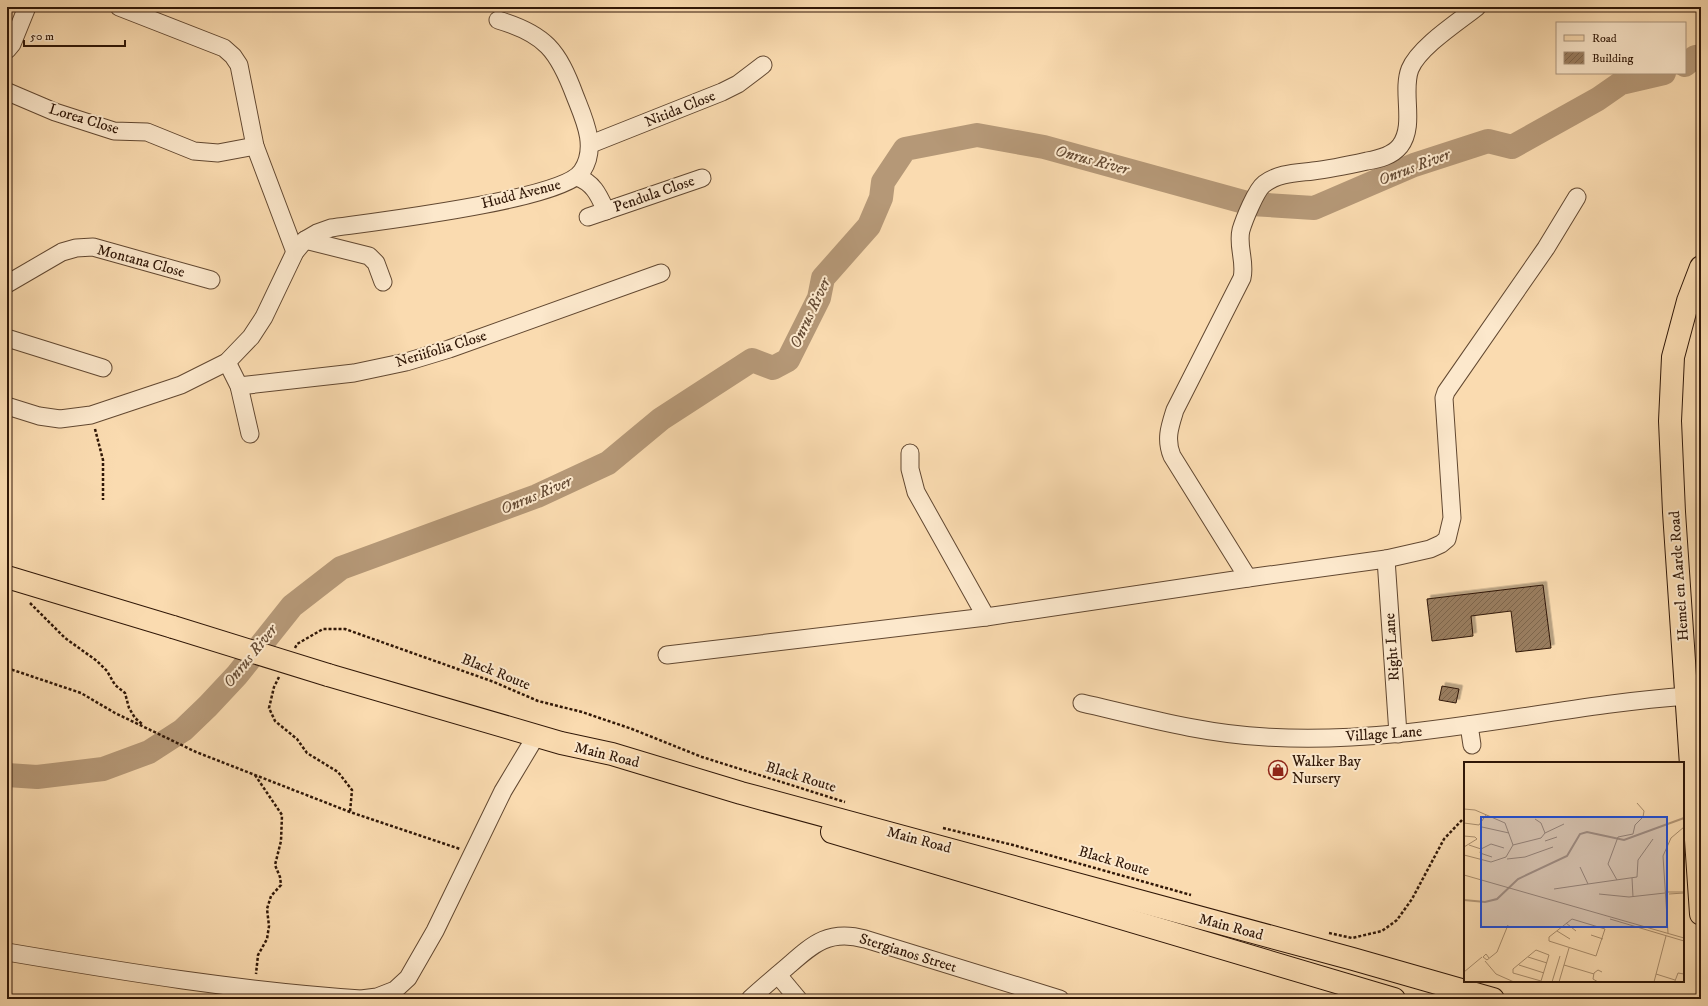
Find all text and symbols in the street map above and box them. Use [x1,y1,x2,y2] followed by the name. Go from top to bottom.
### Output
[24,22,125,48] scale bar
[1556,22,1686,74] legend
[30,29,54,44] text: 50 m
[1592,31,1617,46] text: Road
[1592,51,1633,66] text: Building
[642,86,718,132] street label: Nitida Close
[47,99,121,139] street label: Lorea Close
[1053,141,1132,180] water label: Onrus River
[1375,144,1454,190] water label: Onrus River
[611,171,697,217] street label: Pendula Close
[479,175,563,213] street label: Hudd Avenue
[95,240,187,282] street label: Montana Close
[785,273,836,351] water label: Onrus River
[393,326,489,372] street label: Neriifolia Close
[497,471,576,519] water label: Onrus River
[1665,510,1693,642] street label: Hemel en Aarde Road
[1380,612,1404,682] street label: Right Lane
[219,619,282,692] water label: Onrus River
[459,650,533,694] street label: Black Route
[1344,722,1423,746] street label: Village Lane
[573,738,642,772] street label: Main Road
[1291,752,1362,788] place label: Walker Bay Nursery
[763,757,839,797] street label: Black Route
[1267,759,1289,781] shop icon: Walker Bay Nursery
[1464,762,1684,982] inset map
[885,822,954,858] street label: Main Road
[1076,842,1152,880] street label: Black Route
[1197,909,1266,945] street label: Main Road
[857,929,959,977] street label: Stergianos Street

